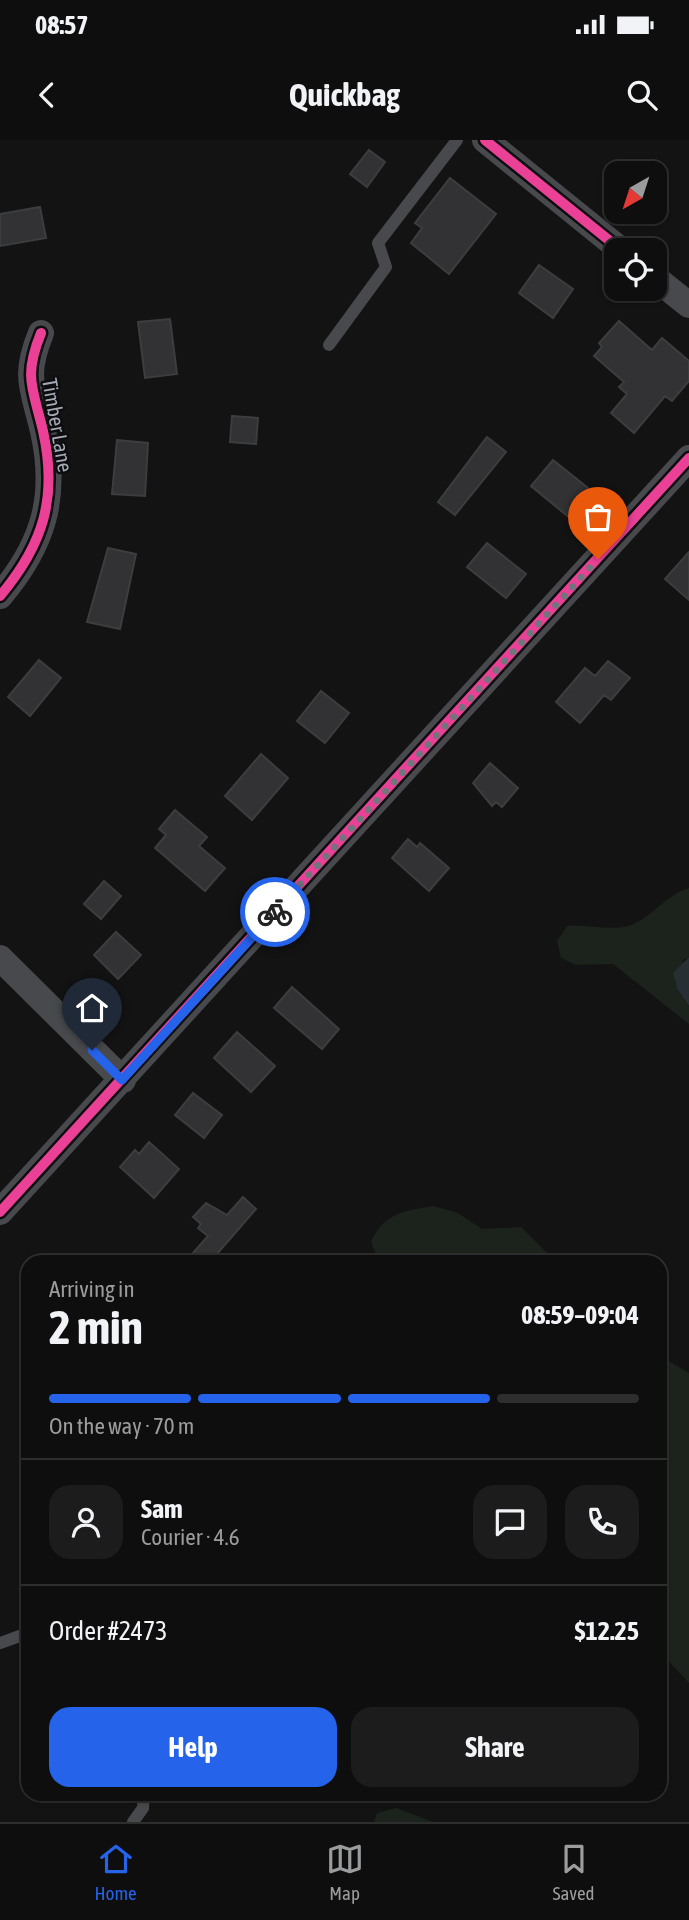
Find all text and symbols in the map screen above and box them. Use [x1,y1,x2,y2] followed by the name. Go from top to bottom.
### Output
[35,10,89,40] text: 08:57
[28,76,66,114] icon: back
[289,76,400,113] text: Quickbag
[623,76,661,114] icon: search
[604,161,667,224] north arrow
[604,161,667,301] map controls
[604,238,667,301] button: locate
[38,376,78,474] street label: Timber Lane
[568,487,628,559] pin
[579,498,617,536] icon: bag
[240,877,310,947] courier
[256,893,294,931] icon: bike
[62,978,122,1050] pin
[73,989,111,1027] icon: home
[49,1276,135,1302] text: Arriving in
[521,1300,639,1330] text: 08:59–09:04
[49,1301,143,1354] text: 2 min
[49,1413,194,1439] text: On the way · 70 m
[49,1485,123,1559] button: person
[473,1485,547,1559] button: chat
[565,1485,639,1559] button: phone
[141,1494,183,1524] text: Sam
[141,1524,240,1550] text: Courier · 4.6
[49,1616,168,1646] text: Order #2473
[575,1616,639,1646] text: $12.25
[49,1707,337,1787] button: Help
[351,1707,639,1787] button: Share
[94,1840,137,1904] tab: Home
[326,1840,364,1904] tab: Map
[553,1840,595,1904] tab: Saved

